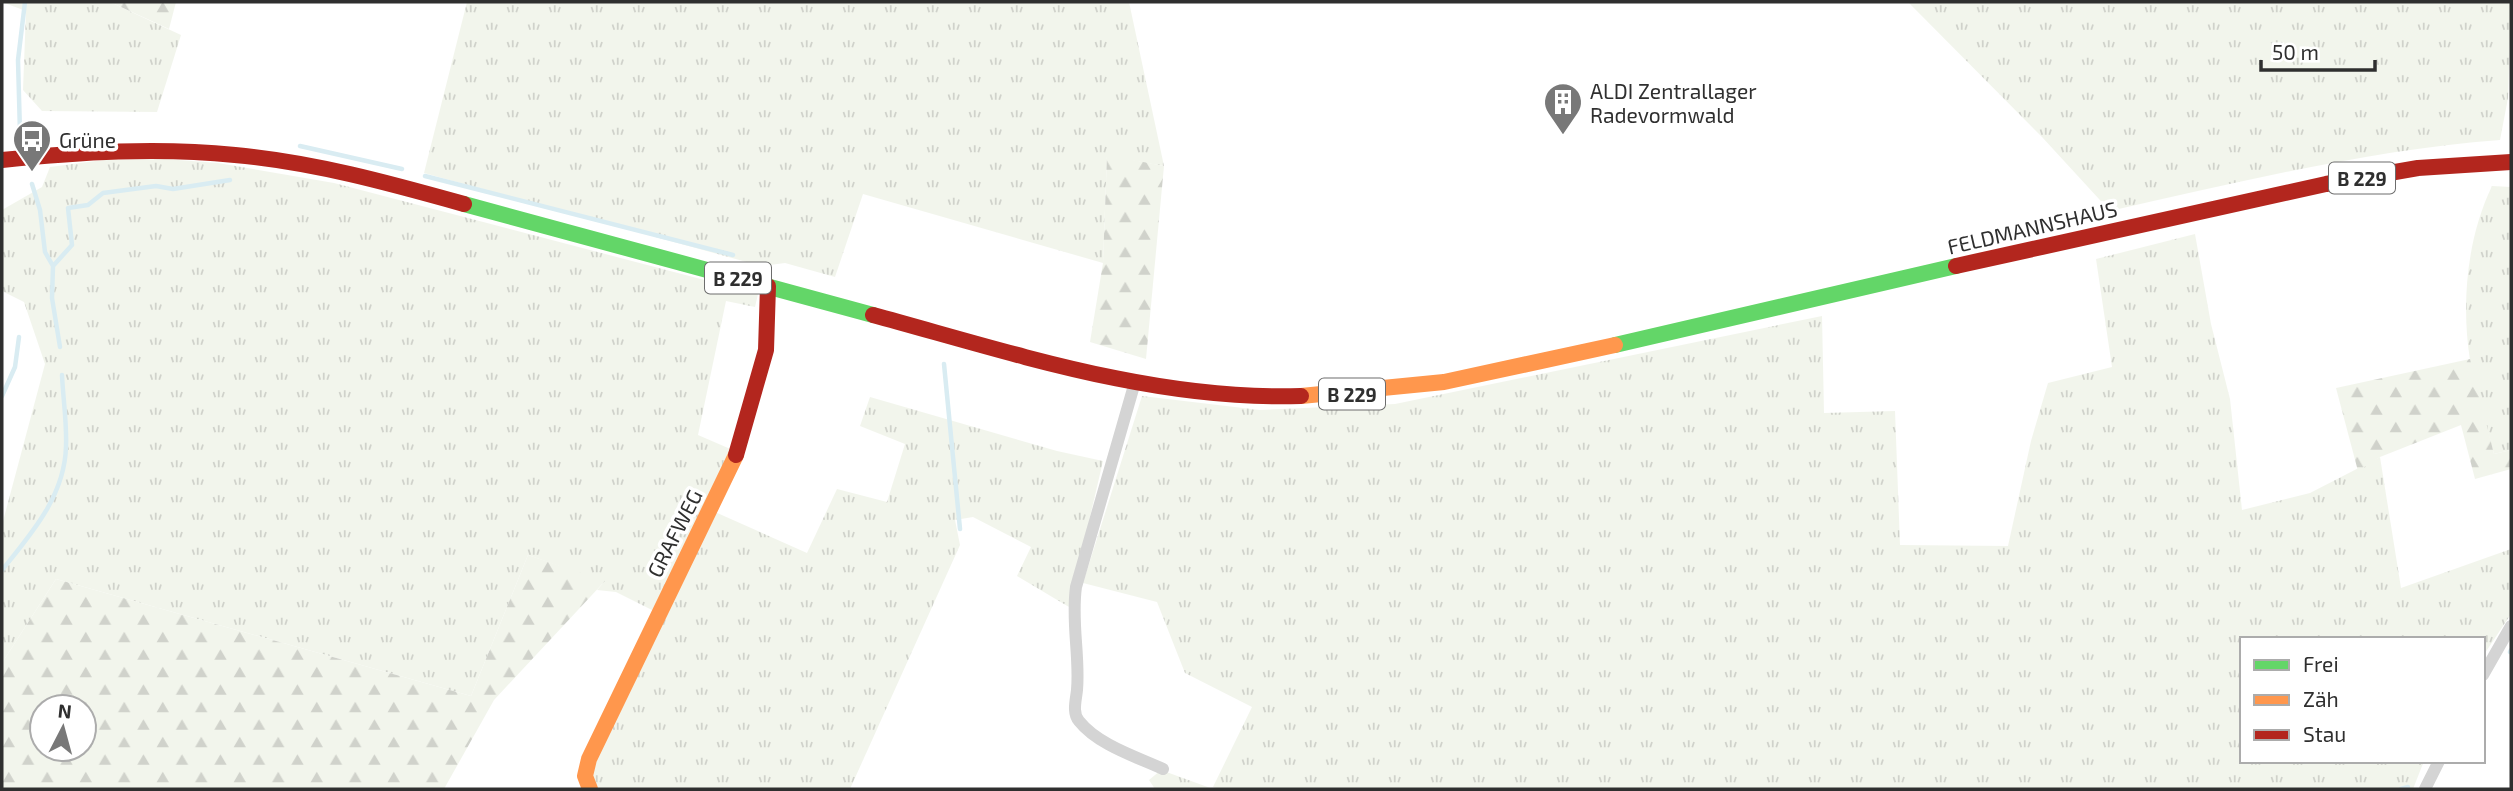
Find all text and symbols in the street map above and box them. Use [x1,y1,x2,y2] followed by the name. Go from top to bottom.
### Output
[2261,28,2375,72] scale bar
[2272,39,2319,64] text: 50 m
[1590,78,1757,127] place label: ALDI Zentrallager Radevormwald
[1542,81,1584,136] building icon: ALDI Zentrallager Radevormwald
[11,118,53,173] bus stop icon: Grüne
[59,127,116,152] place label: Grüne
[2329,162,2395,194] road number: B 229
[1945,195,2119,259] street label: FELDMANNSHAUS
[705,262,771,294] road number: B 229
[1319,378,1385,410] road number: B 229
[641,485,707,581] street label: GRAFWEG
[2240,637,2485,763] legend
[2303,651,2339,676] text: Frei
[2303,686,2339,711] text: Zäh
[28,693,98,763] north arrow
[57,698,73,723] text: N
[2303,721,2346,746] text: Stau

